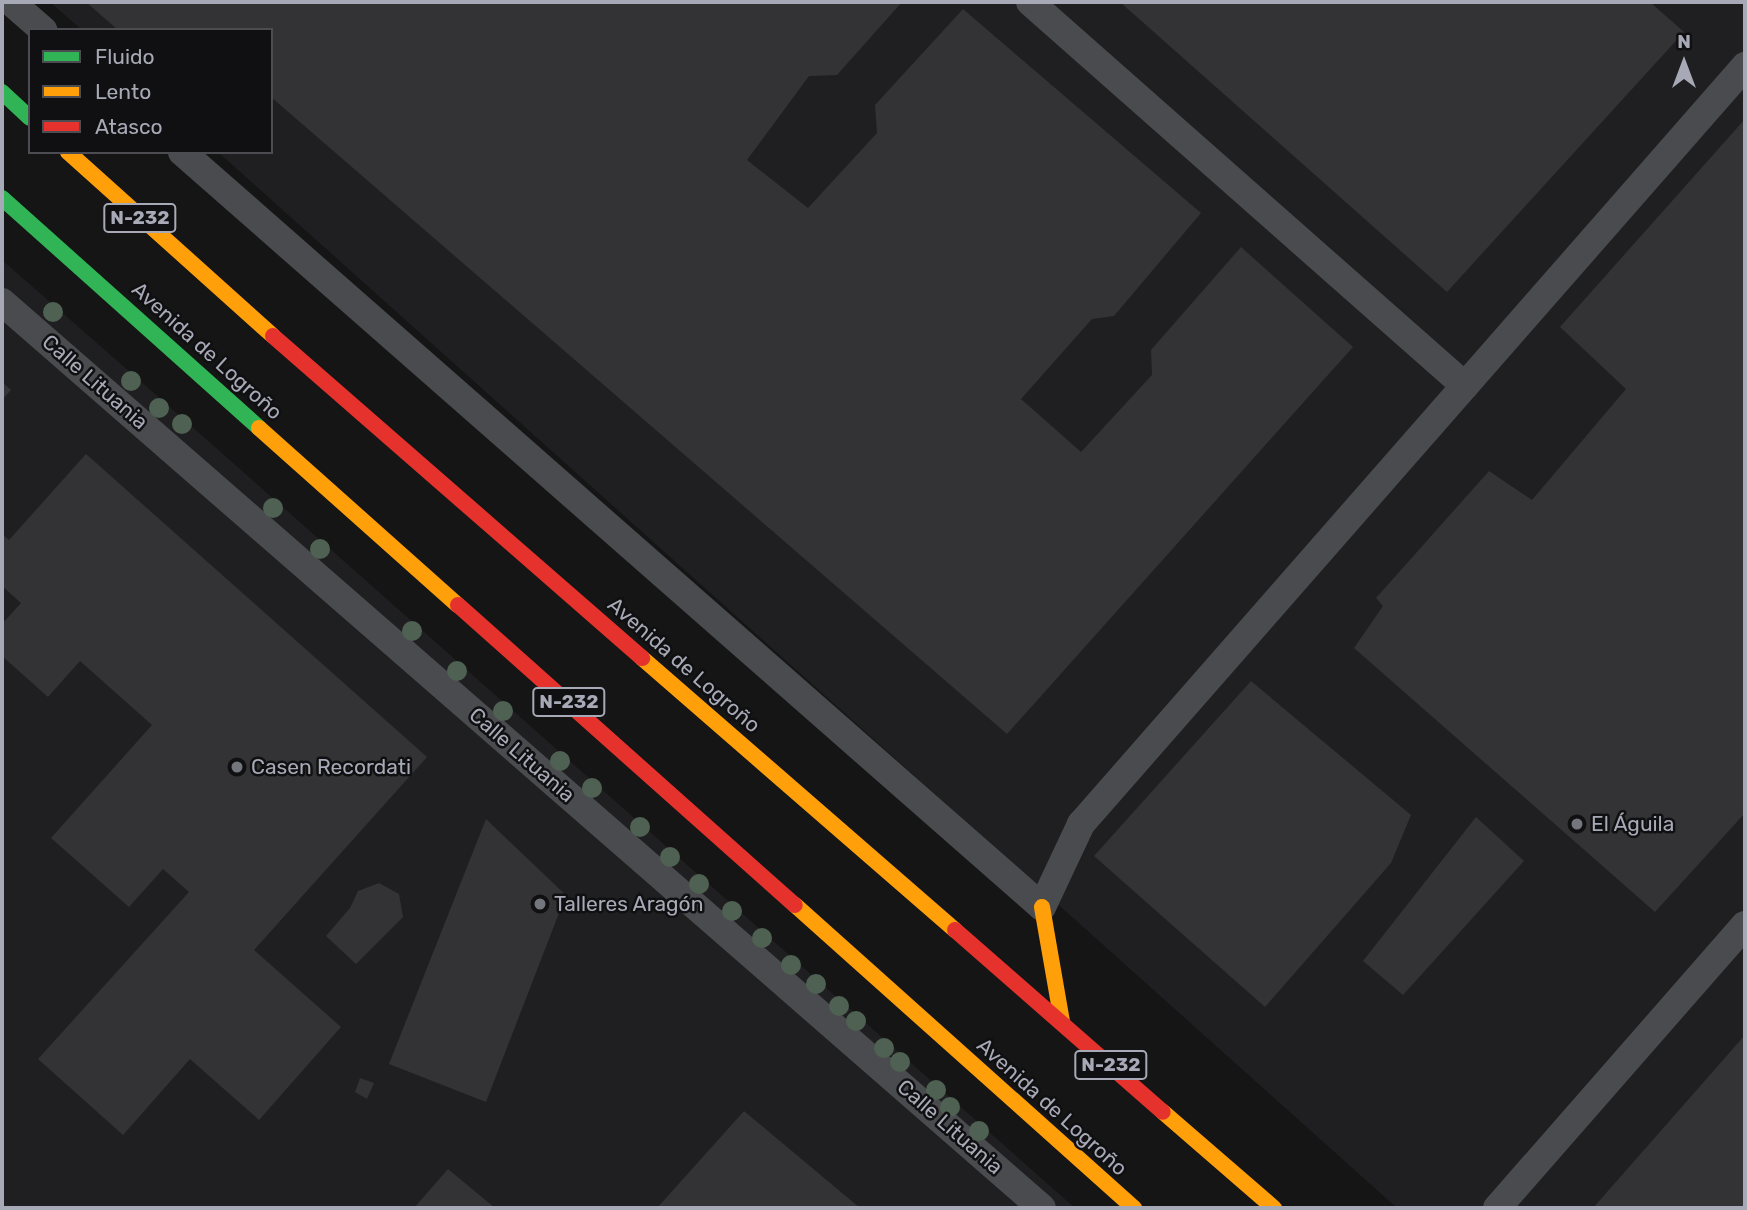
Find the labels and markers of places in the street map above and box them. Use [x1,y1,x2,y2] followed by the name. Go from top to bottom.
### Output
[251,754,411,780] place label: Casen Recordati
[229,759,245,775] marker: Casen Recordati
[1591,811,1675,837] place label: El Águila
[1569,816,1585,832] marker: El Águila
[554,891,704,917] place label: Talleres Aragón
[532,896,548,912] marker: Talleres Aragón

